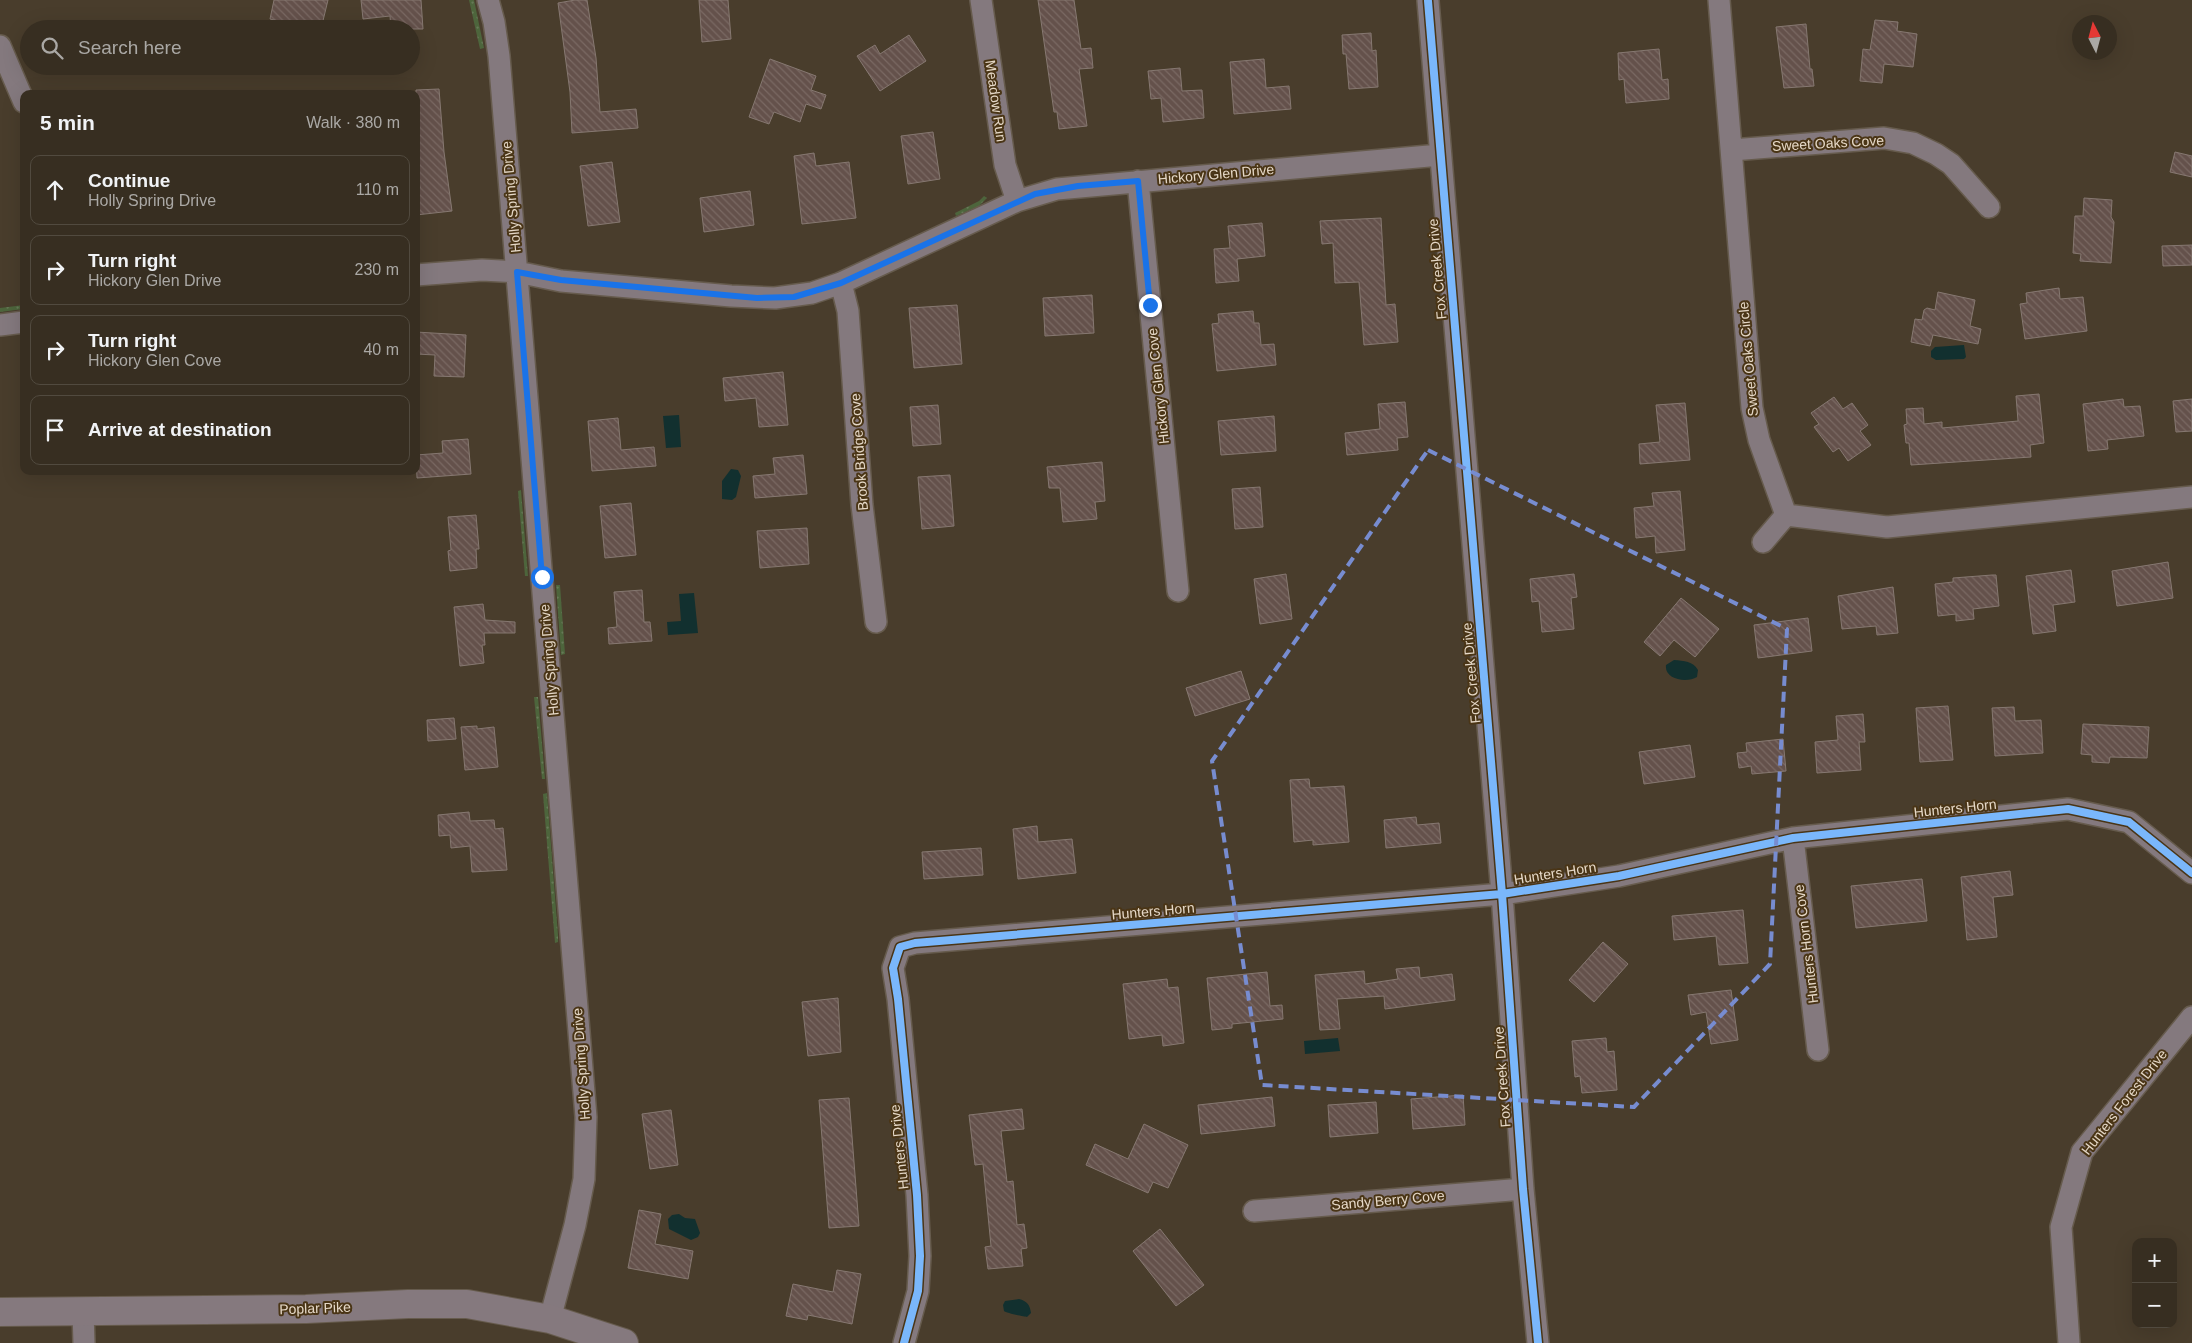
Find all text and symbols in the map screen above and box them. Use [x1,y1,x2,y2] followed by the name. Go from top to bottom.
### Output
[2072,15,2117,60] north arrow
[20,20,420,75] search box
[38,34,66,62] icon: search
[78,37,182,58] text: Search here
[982,59,1010,143] street label: Meadow Run
[40,111,95,134] text: 5 min
[306,114,400,131] text: Walk · 380 m
[1772,132,1885,154] street label: Sweet Oaks Cove
[498,140,524,254] street label: Holly Spring Drive
[1157,161,1275,187] street label: Hickory Glen Drive
[88,170,170,191] text: Continue
[41,176,69,204] icon: ahead
[356,181,399,198] text: 110 m
[88,192,216,209] text: Holly Spring Drive
[1425,218,1449,320] street label: Fox Creek Drive
[88,250,176,271] text: Turn right
[41,256,69,284] icon: right
[355,261,399,278] text: 230 m
[88,272,221,289] text: Hickory Glen Drive
[1139,294,1162,317] route end
[1735,301,1761,417] street label: Sweet Oaks Circle
[1144,327,1172,445] street label: Hickory Glen Cove
[88,330,176,351] text: Turn right
[41,336,69,364] icon: right
[363,341,399,358] text: 40 m
[88,352,221,369] text: Hickory Glen Cove
[847,393,871,511] street label: Brook Bridge Cove
[41,416,69,444] icon: arrive
[88,419,272,440] text: Arrive at destination
[531,566,554,589] route start
[536,603,562,717] street label: Holly Spring Drive
[1459,622,1483,724] street label: Fox Creek Drive
[1913,796,1997,820] street label: Hunters Horn
[1513,859,1597,887] street label: Hunters Horn
[1791,883,1821,1004] street label: Hunters Horn Cove
[1111,899,1195,923] street label: Hunters Horn
[569,1007,593,1120] street label: Holly Spring Drive
[1490,1026,1514,1128] street label: Fox Creek Drive
[2078,1046,2170,1158] street label: Hunters Forest Drive
[887,1103,911,1190] street label: Hunters Drive
[1331,1187,1445,1213] street label: Sandy Berry Cove
[2132,1238,2177,1328] map controls
[2132,1238,2177,1283] button: +
[2132,1283,2177,1328] button: −
[279,1299,351,1317] street label: Poplar Pike

